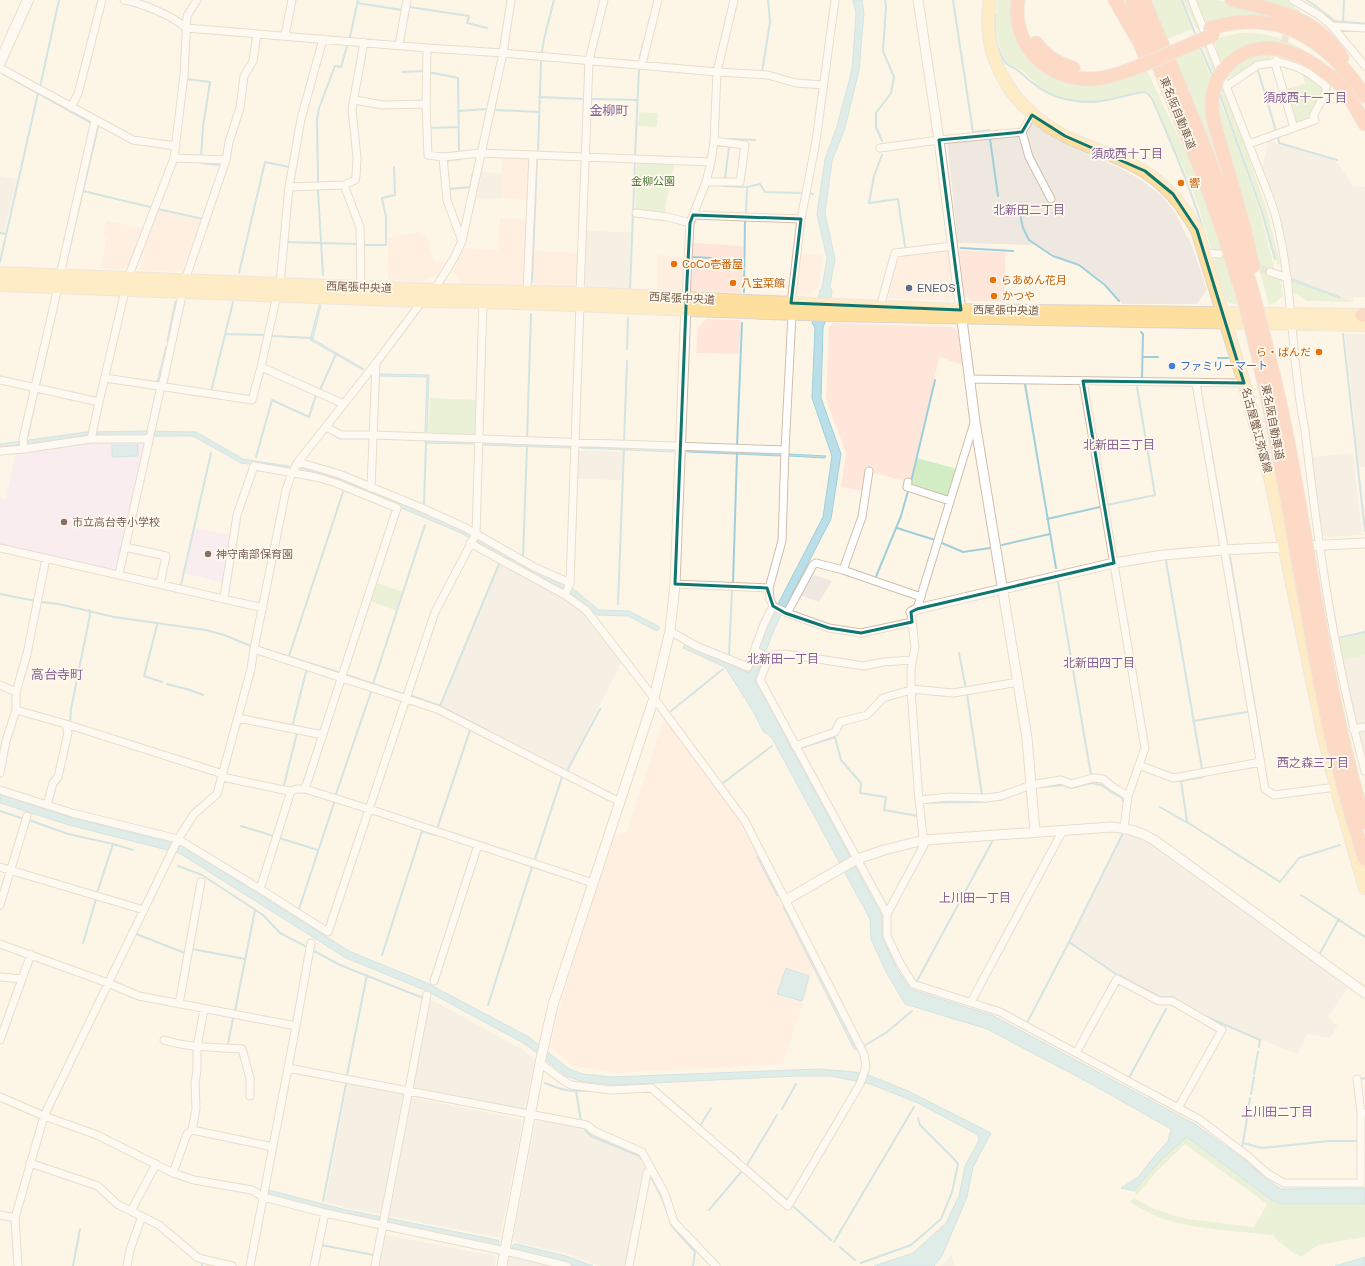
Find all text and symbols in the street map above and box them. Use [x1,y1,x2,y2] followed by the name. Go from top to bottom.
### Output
[1158,75,1198,151] street label: 東名阪自動車道
[1263,91,1347,105] district label: 須成西十一丁目
[589,103,629,118] district label: 金柳町
[1091,147,1163,161] district label: 須成西十丁目
[631,175,675,187] park label: 金柳公園
[1189,177,1200,189] place label: 響
[1176,178,1186,188] marker: 響
[993,203,1065,217] district label: 北新田二丁目
[682,258,743,270] place label: CoCo壱番屋
[669,259,679,269] marker: CoCo壱番屋
[1001,274,1067,286] place label: らあめん花月
[988,275,998,285] marker: らあめん花月
[741,277,785,289] place label: 八宝菜館
[728,278,738,288] marker: 八宝菜館
[326,280,392,294] street label: 西尾張中央道
[917,282,956,294] place label: ENEOS
[904,283,914,293] marker: ENEOS
[649,290,715,306] street label: 西尾張中央道
[1002,290,1035,302] place label: かつや
[989,291,999,301] marker: かつや
[973,303,1039,317] street label: 西尾張中央道
[1256,346,1311,358] place label: ら・ばんだ
[1314,347,1324,357] marker: ら・ばんだ
[1180,360,1268,372] place label: ファミリーマート
[1167,361,1177,371] marker: ファミリーマート
[1260,383,1286,461] street label: 東名阪自動車道
[1240,386,1274,474] street label: 名古屋蟹江弥富線
[1083,438,1155,452] district label: 北新田三丁目
[72,516,160,528] place label: 市立高台寺小学校
[59,517,69,527] marker: 市立高台寺小学校
[216,548,293,560] place label: 神守南部保育園
[203,549,213,559] marker: 神守南部保育園
[747,652,819,666] district label: 北新田一丁目
[1063,656,1135,670] district label: 北新田四丁目
[31,667,83,682] district label: 高台寺町
[1277,756,1349,770] district label: 西之森三丁目
[939,891,1011,905] district label: 上川田一丁目
[1241,1105,1313,1119] district label: 上川田二丁目

